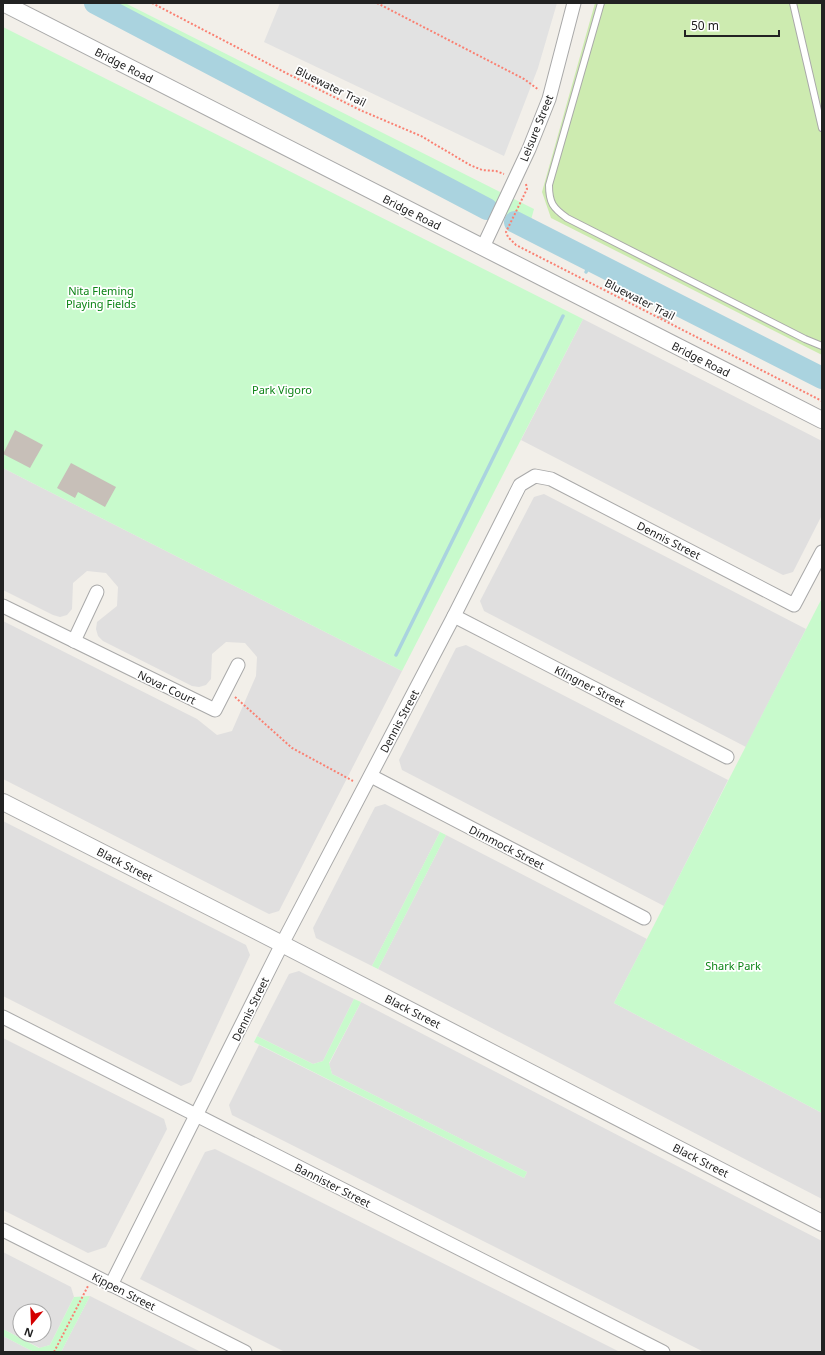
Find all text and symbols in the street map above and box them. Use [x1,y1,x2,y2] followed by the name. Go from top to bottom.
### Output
[685,12,779,38] scale bar
[691,17,719,34] text: 50 m
[92,44,156,86] street label: Bridge Road
[293,62,369,110] street label: Bluewater Trail
[516,92,556,164] street label: Leisure Street
[380,191,444,233] street label: Bridge Road
[602,275,678,323] street label: Bluewater Trail
[66,283,136,311] park label: Nita Fleming Playing Fields
[669,338,733,380] street label: Bridge Road
[252,382,312,397] park label: Park Vigoro
[635,518,703,562] street label: Dennis Street
[552,662,628,710] street label: Klingner Street
[135,666,199,708] street label: Novar Court
[376,687,422,755] street label: Dennis Street
[467,822,547,872] street label: Dimmock Street
[94,843,156,885] street label: Black Street
[705,958,761,973] park label: Shark Park
[228,974,272,1044] street label: Dennis Street
[382,990,444,1032] street label: Black Street
[670,1139,732,1181] street label: Black Street
[292,1159,374,1211] street label: Bannister Street
[90,1268,158,1314] street label: Kippen Street
[12,1303,52,1343] north arrow
[22,1324,35,1341] text: N

